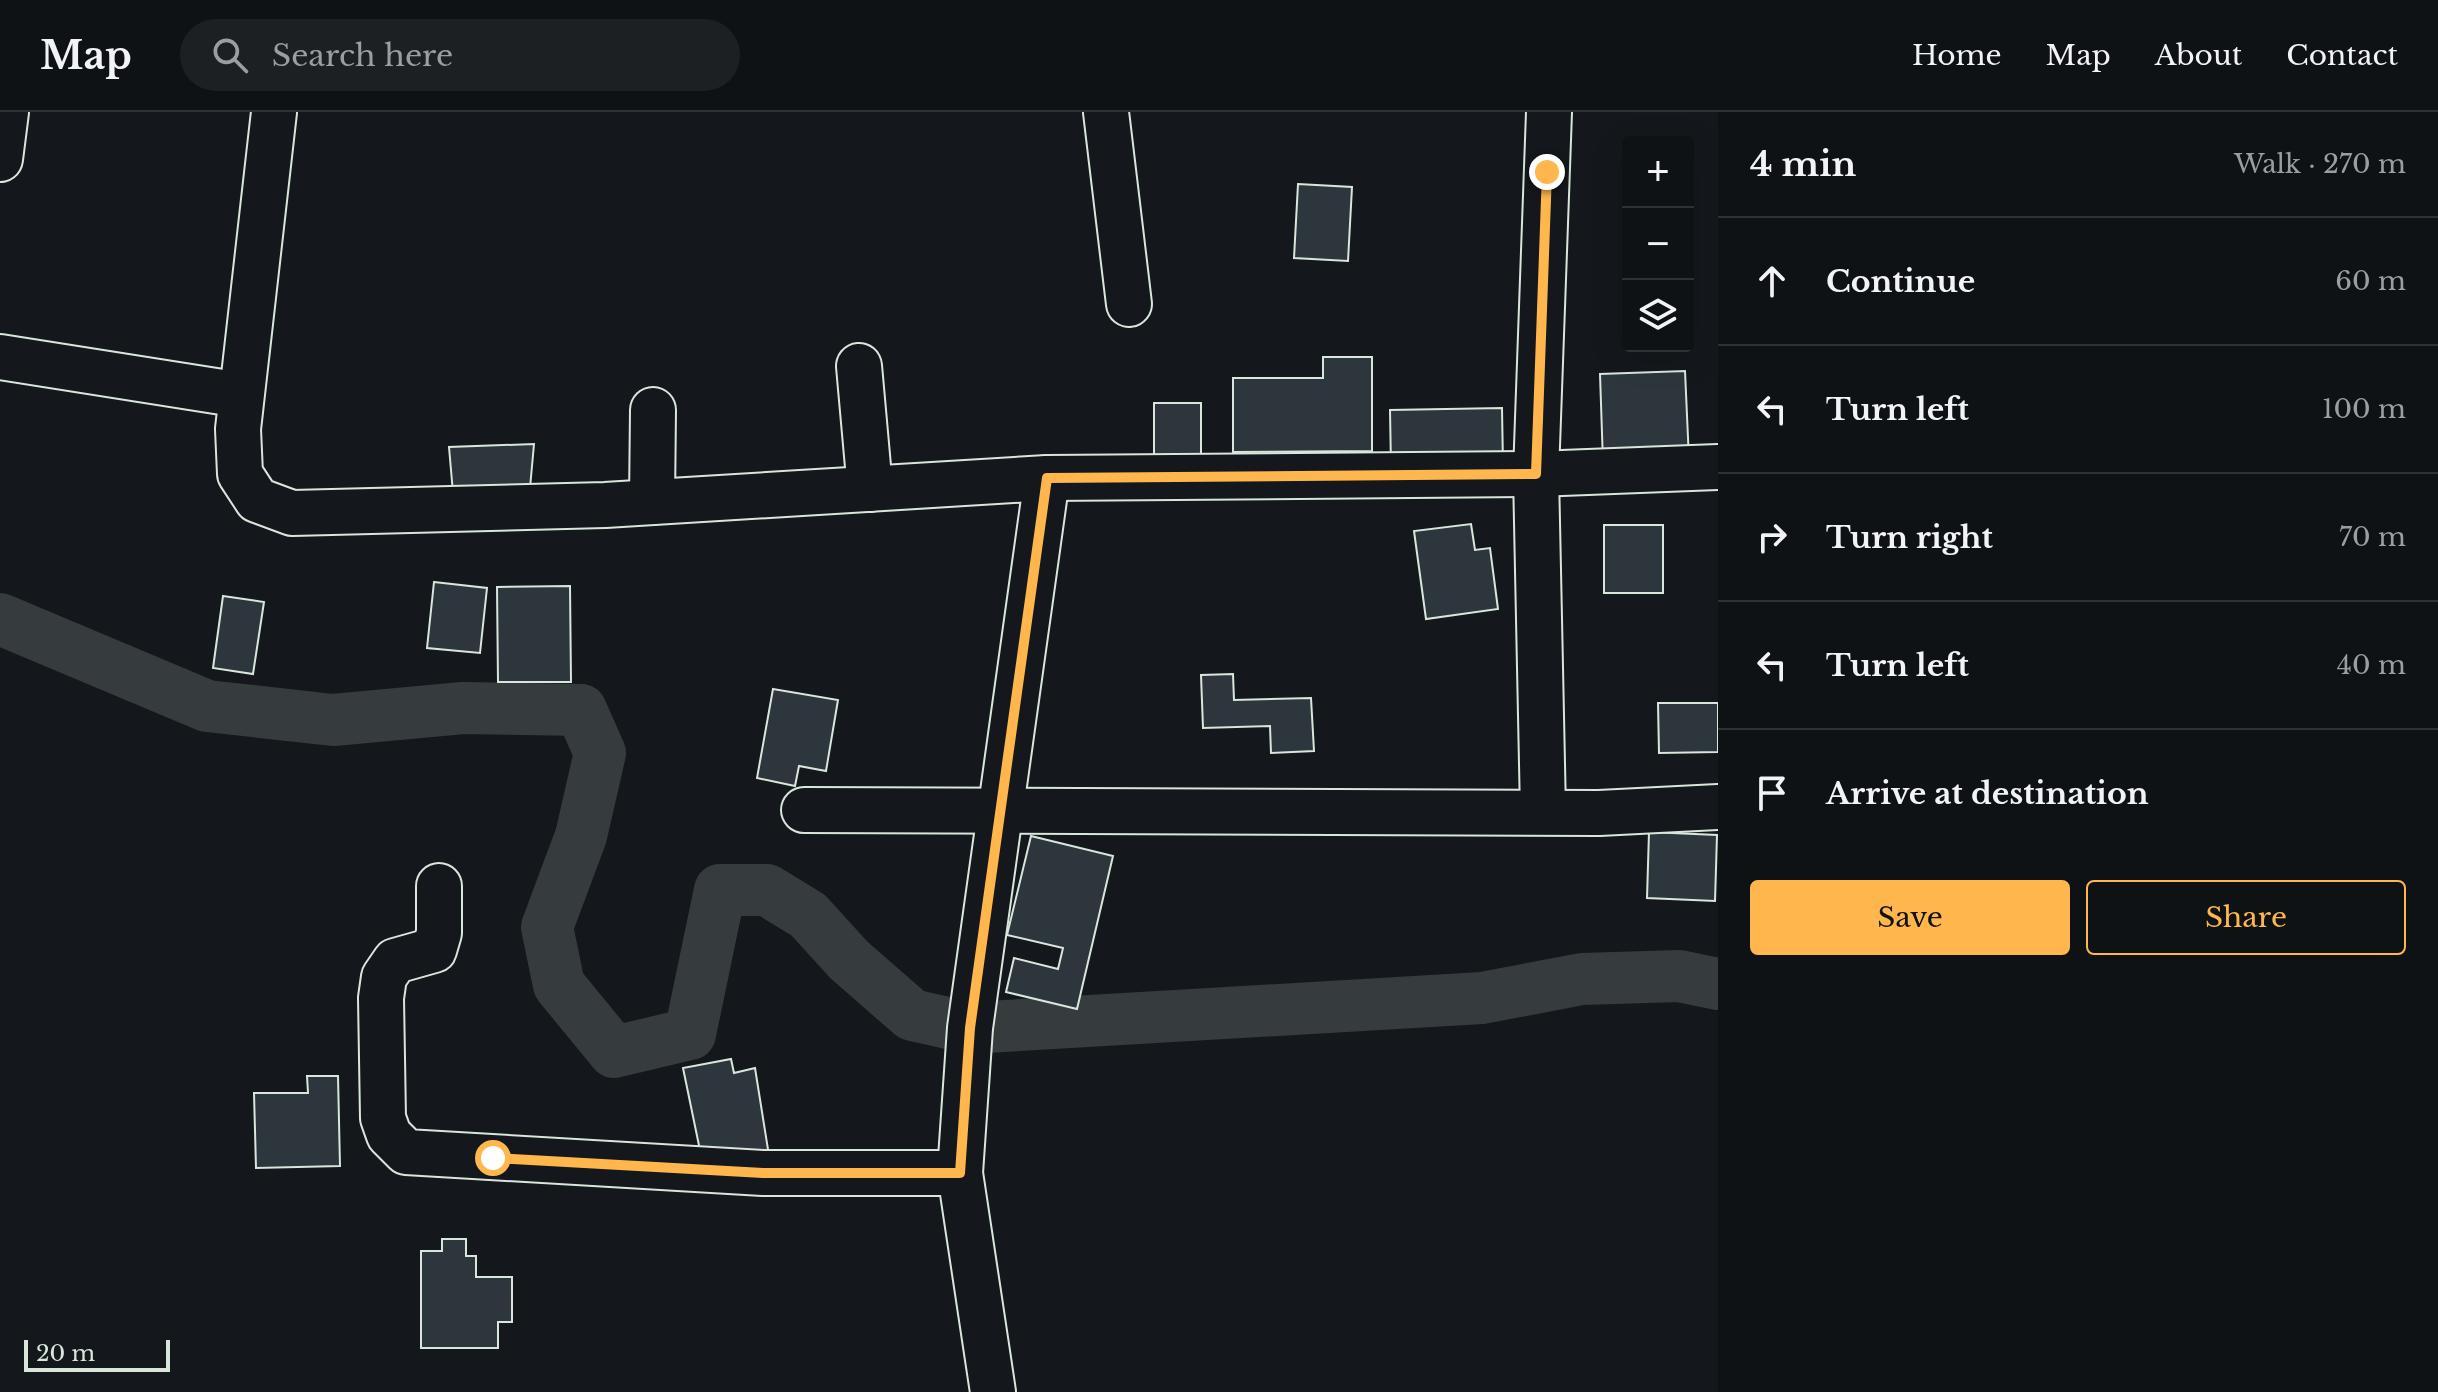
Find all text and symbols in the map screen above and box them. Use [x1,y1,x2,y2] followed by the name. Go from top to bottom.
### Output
[180,19,740,91] search box
[40,32,132,79] text: Map
[208,33,252,77] icon: search
[272,37,453,74] text: Search here
[1912,38,2002,73] text: Home
[2046,38,2111,73] text: Map
[2155,38,2242,73] text: About
[2286,38,2398,73] text: Contact
[1622,136,1694,352] map controls
[1622,136,1694,208] button: +
[1750,143,1856,185] text: 4 min
[2234,148,2406,180] text: Walk · 270 m
[1529,154,1565,190] route end
[1622,208,1694,280] button: −
[1750,259,1794,303] icon: ahead
[1826,263,1975,300] text: Continue
[2335,265,2406,297] text: 60 m
[1622,280,1694,352] button: layers
[1750,387,1794,431] icon: left
[1826,391,1969,428] text: Turn left
[2322,393,2406,425] text: 100 m
[1750,515,1794,559] icon: right
[1826,519,1993,556] text: Turn right
[2339,521,2406,553] text: 70 m
[1750,643,1794,687] icon: left
[1826,647,1969,684] text: Turn left
[2337,649,2406,681] text: 40 m
[1750,771,1794,815] icon: arrive
[1826,775,2149,812] text: Arrive at destination
[1750,880,2070,955] button: Save
[2086,880,2406,955] button: Share
[475,1140,511,1176] route start
[24,1336,170,1372] scale bar
[36,1340,95,1367] text: 20 m

